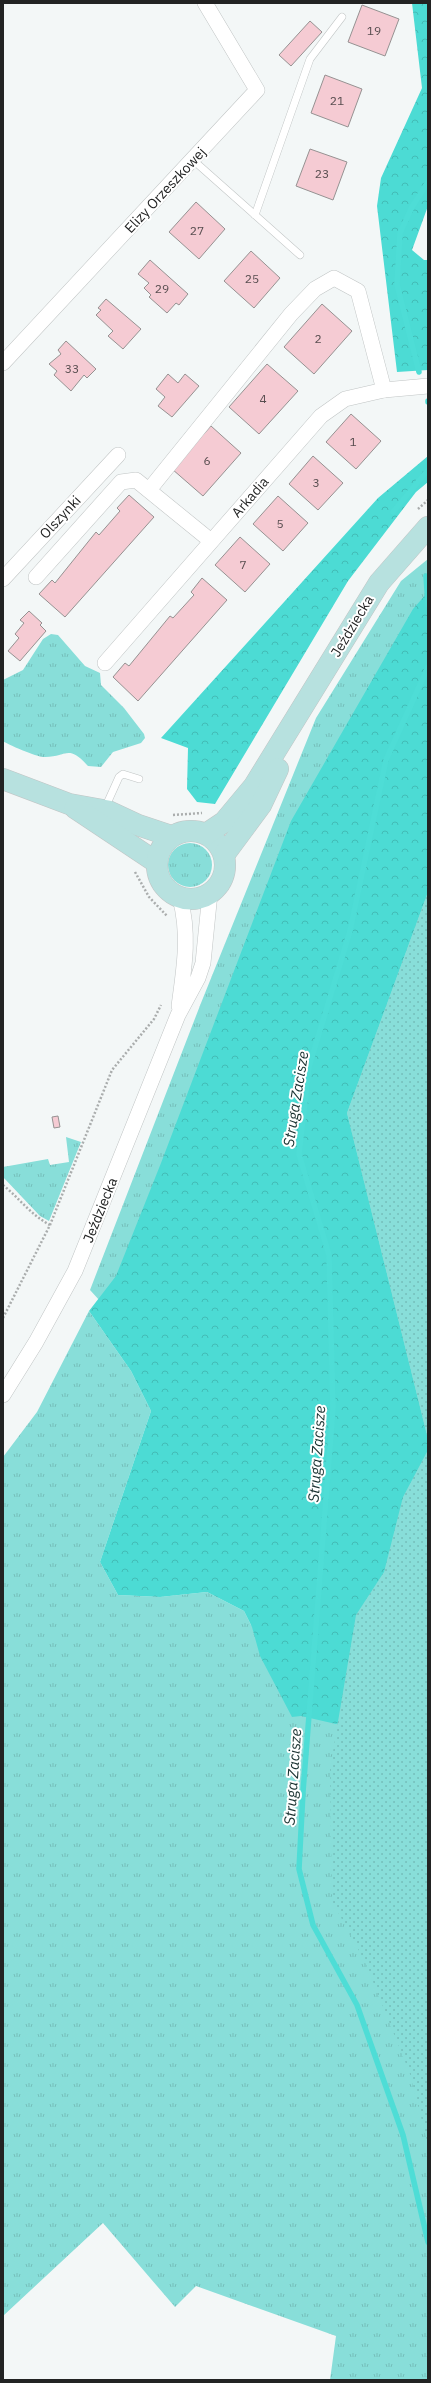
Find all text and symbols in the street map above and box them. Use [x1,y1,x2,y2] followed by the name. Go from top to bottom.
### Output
[367,23,381,38] house number: 19
[330,93,344,108] house number: 21
[120,143,210,237] street label: Elizy Orzeszkowej
[315,166,329,181] house number: 23
[190,223,204,238] house number: 27
[245,271,259,286] house number: 25
[155,281,169,296] house number: 29
[314,331,322,346] house number: 2
[65,361,79,376] house number: 33
[259,391,267,406] house number: 4
[349,434,357,449] house number: 1
[203,453,211,468] house number: 6
[227,473,273,521] street label: Arkadia
[312,475,320,490] house number: 3
[35,492,85,542] street label: Olszynki
[276,516,284,531] house number: 5
[239,557,247,572] house number: 7
[327,591,378,660] street label: Jeździecka
[279,1049,312,1148] water label: Struga Zacisze
[79,1174,121,1245] street label: Jeździecka
[304,1405,329,1503] water label: Struga Zacisze
[280,1728,305,1826] water label: Struga Zacisze

